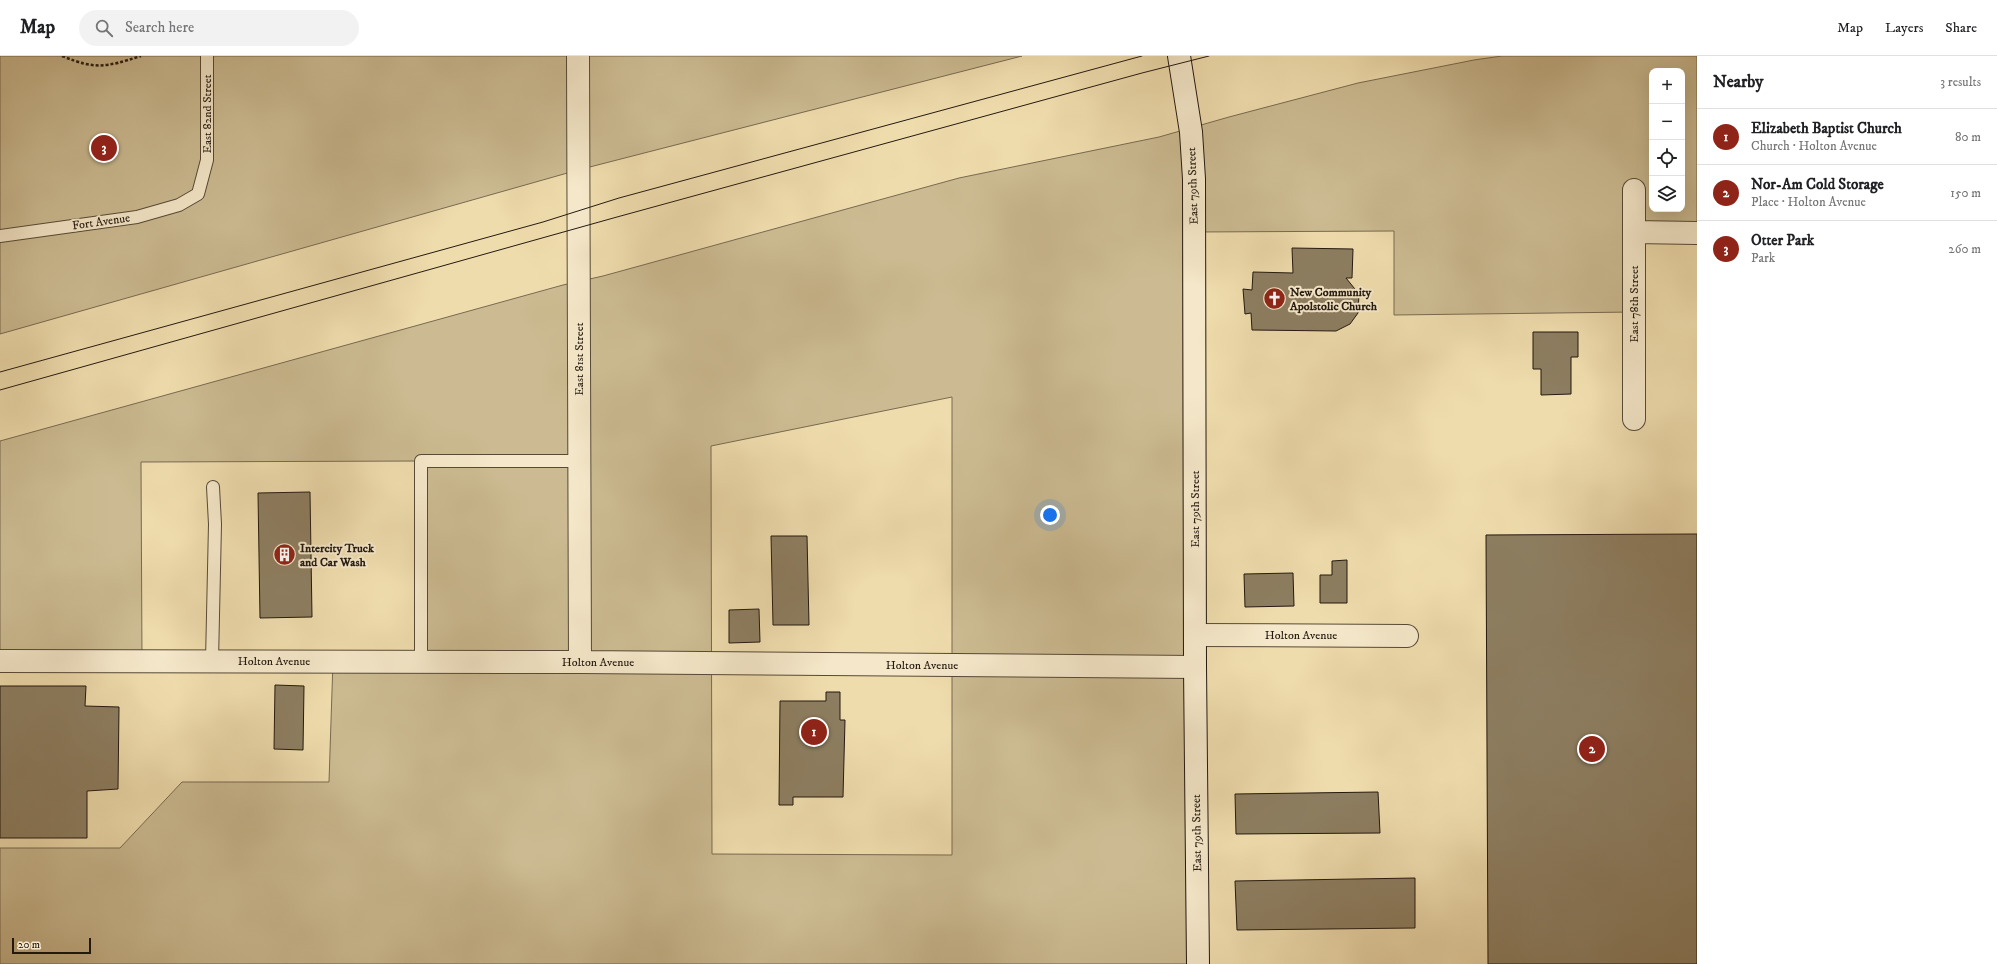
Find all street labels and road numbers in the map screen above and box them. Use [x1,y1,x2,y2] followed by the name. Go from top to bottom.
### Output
[200,74,215,154] street label: East 82nd Street
[1184,147,1202,225] street label: East 79th Street
[71,211,131,233] street label: Fort Avenue
[1627,265,1642,343] street label: East 78th Street
[572,322,587,396] street label: East 81st Street
[1188,470,1203,548] street label: East 79th Street
[1265,628,1337,643] street label: Holton Avenue
[238,654,310,669] street label: Holton Avenue
[562,655,634,670] street label: Holton Avenue
[886,658,958,673] street label: Holton Avenue
[1189,794,1205,872] street label: East 79th Street

